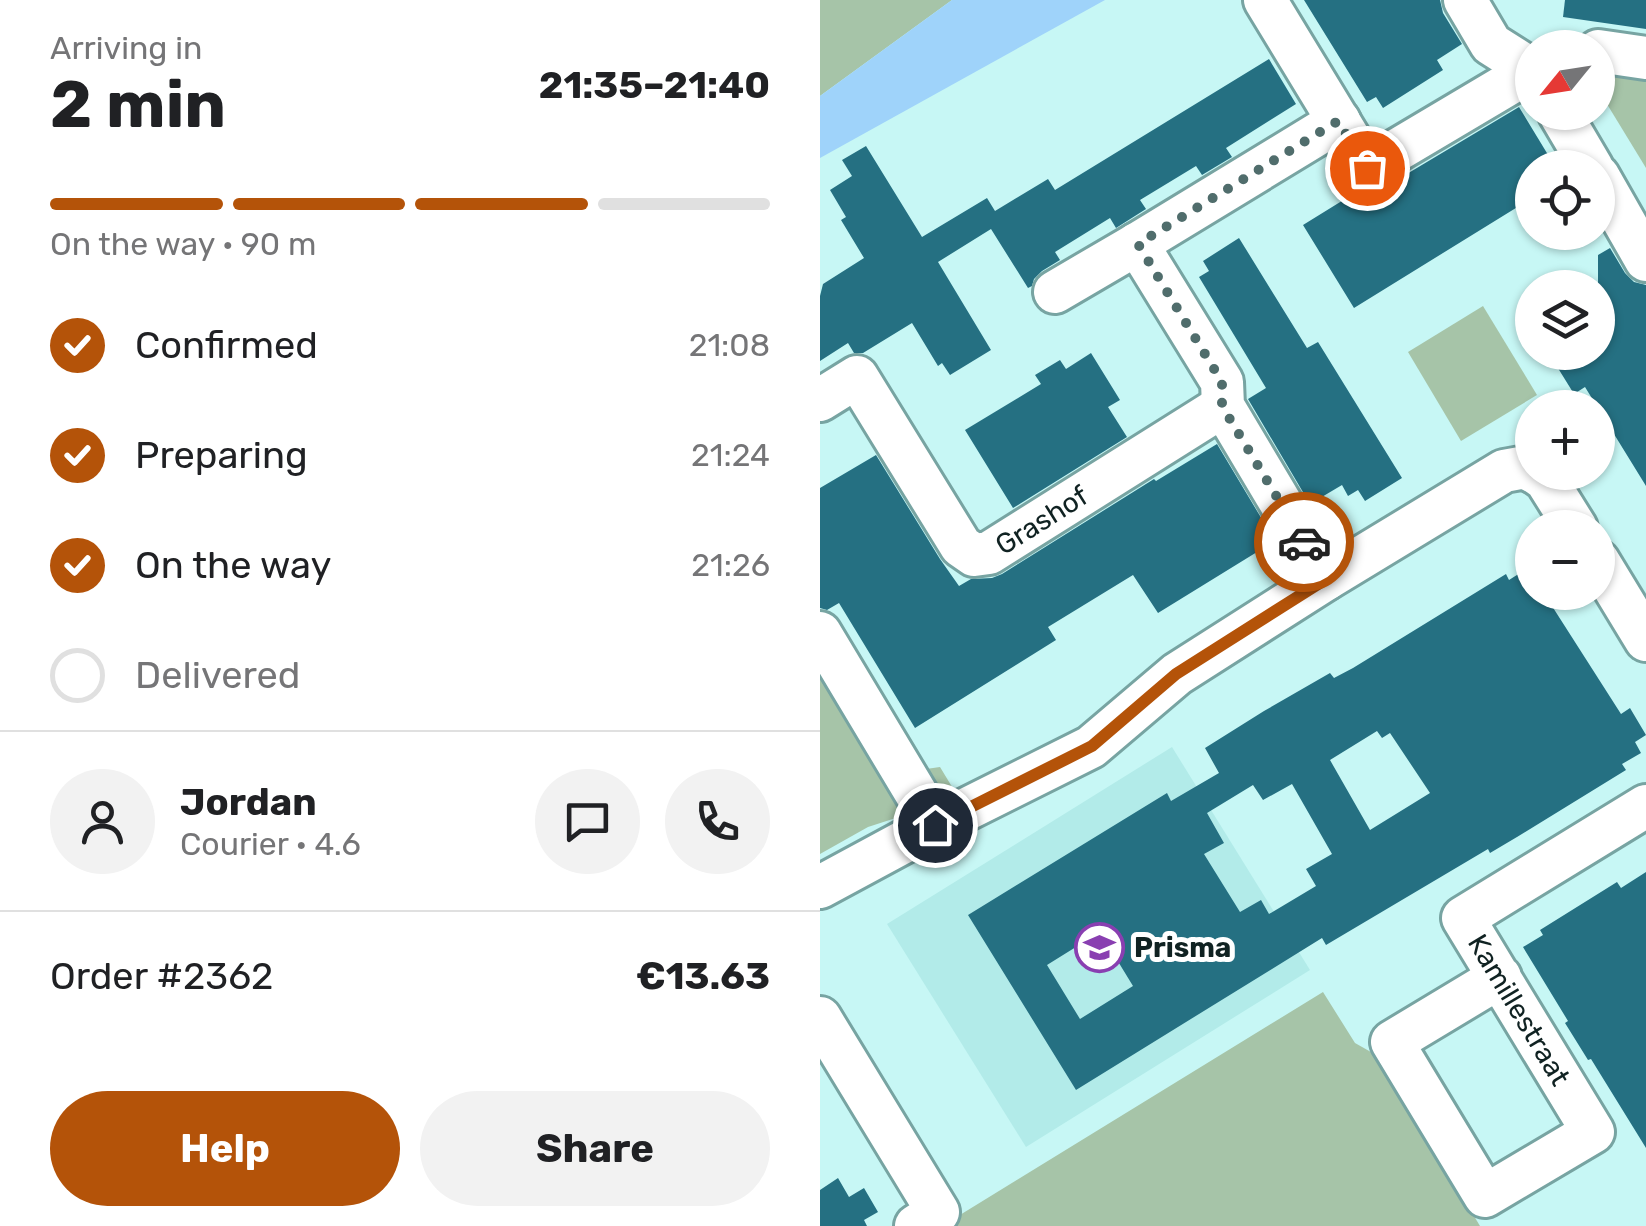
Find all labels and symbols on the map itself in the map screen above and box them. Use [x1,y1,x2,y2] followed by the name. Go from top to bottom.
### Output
[1515,30,1615,130] north arrow
[1325,126,1410,211] pin
[989,479,1094,561] street label: Grashof
[1254,492,1354,592] courier
[893,783,978,868] pin
[1073,921,1125,973] school or university icon: Prisma
[1461,928,1577,1092] street label: Kamillestraat
[1134,931,1231,964] place label: Prisma

